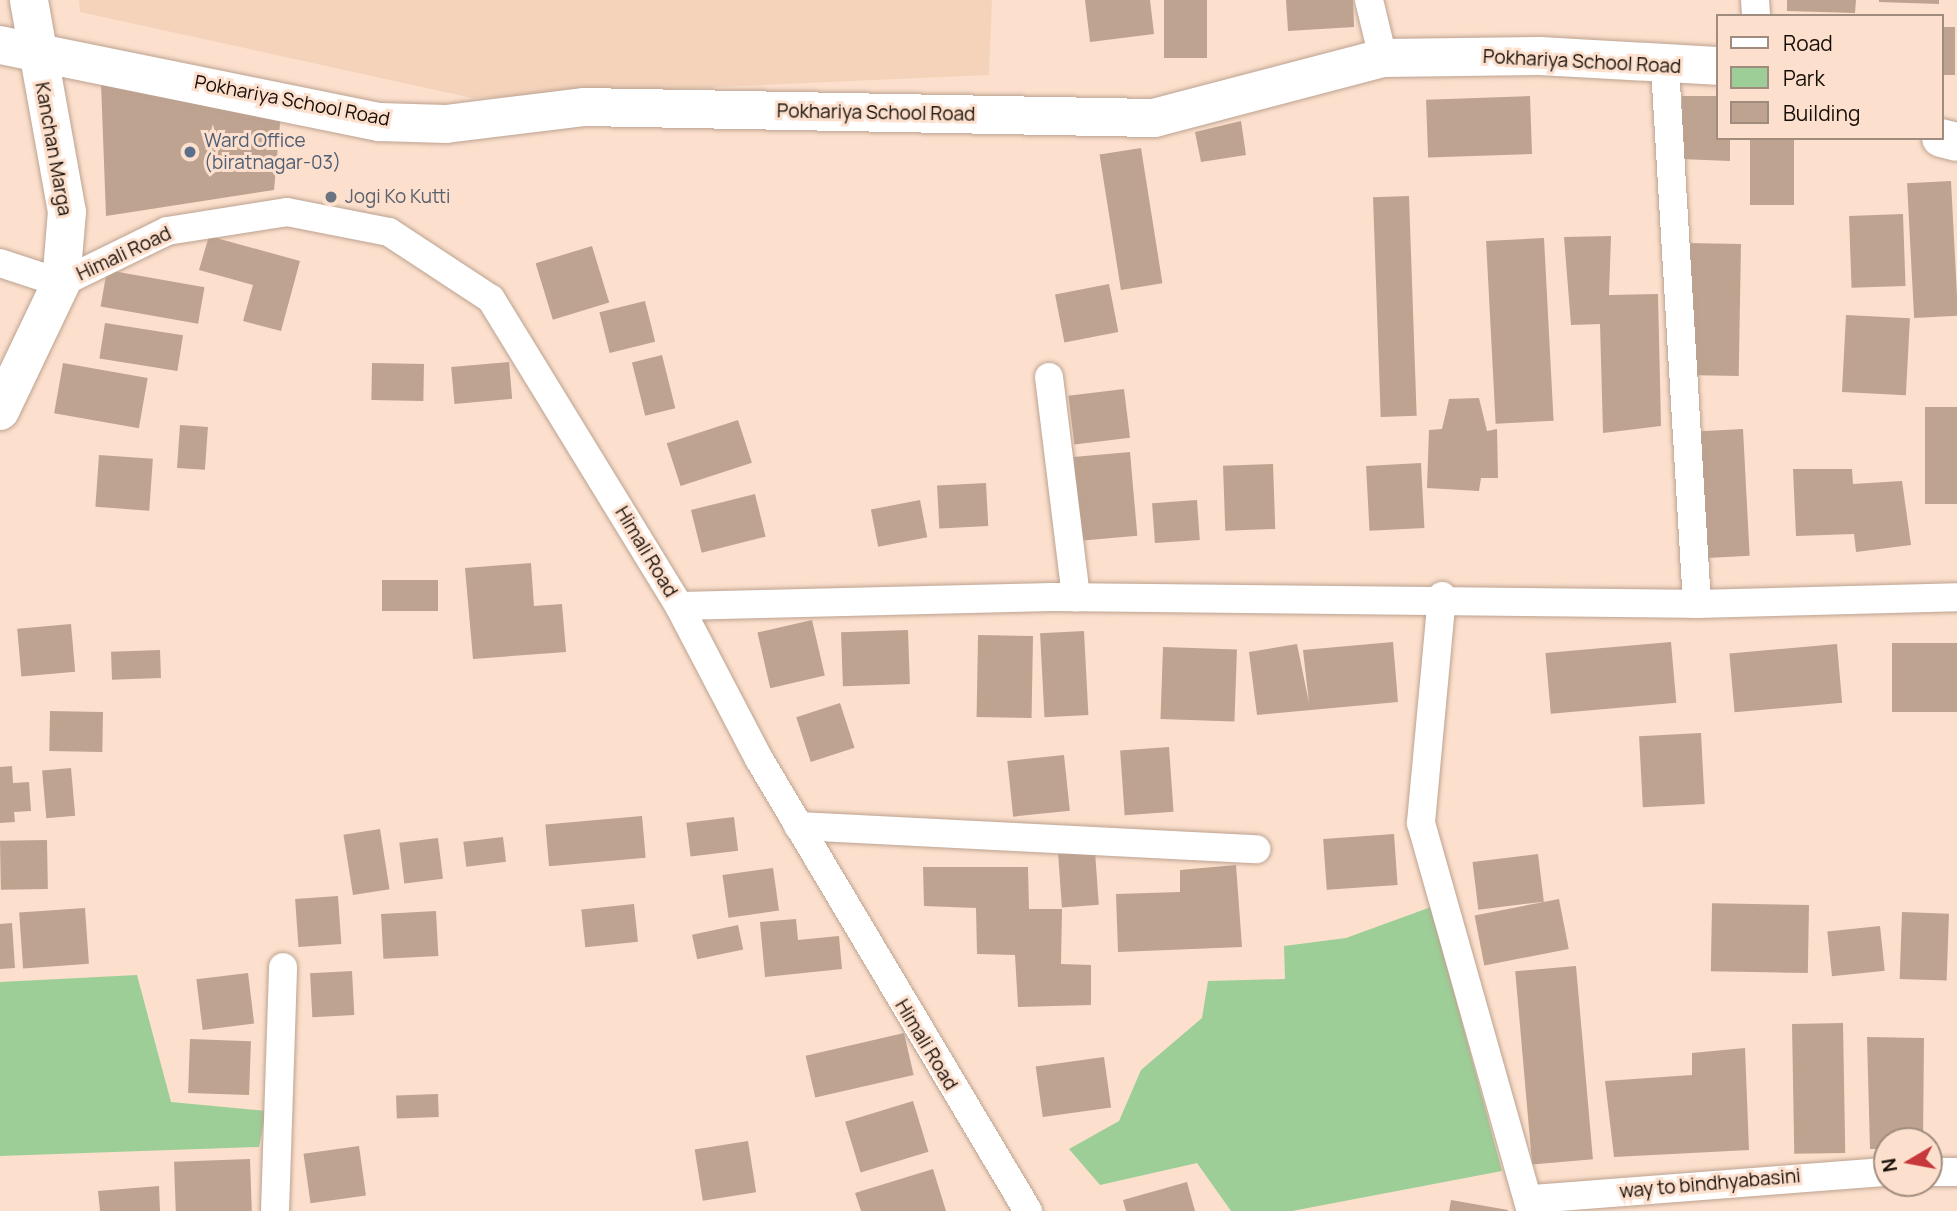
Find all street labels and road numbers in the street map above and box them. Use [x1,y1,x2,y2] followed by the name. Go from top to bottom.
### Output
[1482,45,1682,79] street label: Pokhariya School Road
[192,71,392,131] street label: Pokhariya School Road
[30,80,76,218] street label: Kanchan Marga
[777,100,975,126] street label: Pokhariya School Road
[73,222,175,286] street label: Himali Road
[610,502,682,602] street label: Himali Road
[890,995,962,1095] street label: Himali Road
[1619,1165,1801,1203] street label: way to bindhyabasini

